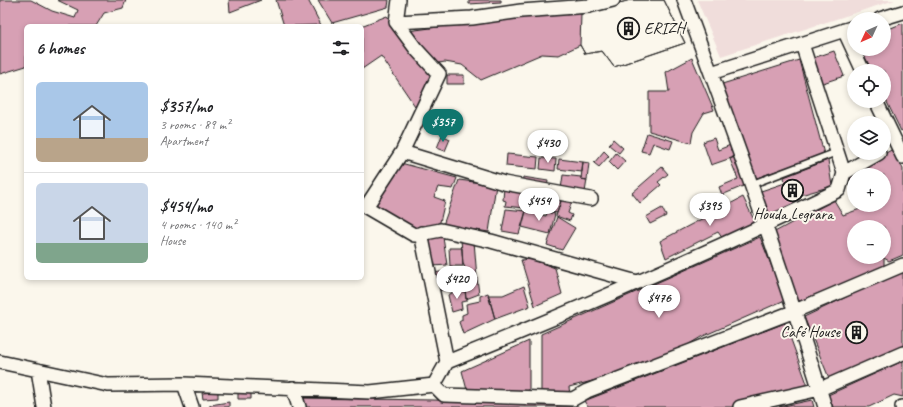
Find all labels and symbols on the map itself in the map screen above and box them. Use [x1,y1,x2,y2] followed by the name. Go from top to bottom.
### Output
[847,12,891,56] north arrow
[616,15,642,41] building icon: ERIZH
[644,18,688,38] place label: ERIZH
[419,109,467,143] pin: $357
[524,130,572,164] pin: $430
[780,177,806,203] building icon: Houda Legrara
[515,188,563,222] pin: $454
[686,193,734,227] pin: $395
[753,204,834,224] place label: Houda Legrara
[433,266,481,300] pin: $420
[635,285,683,319] pin: $476
[843,319,869,345] building icon: Café House
[780,322,842,342] place label: Café House

